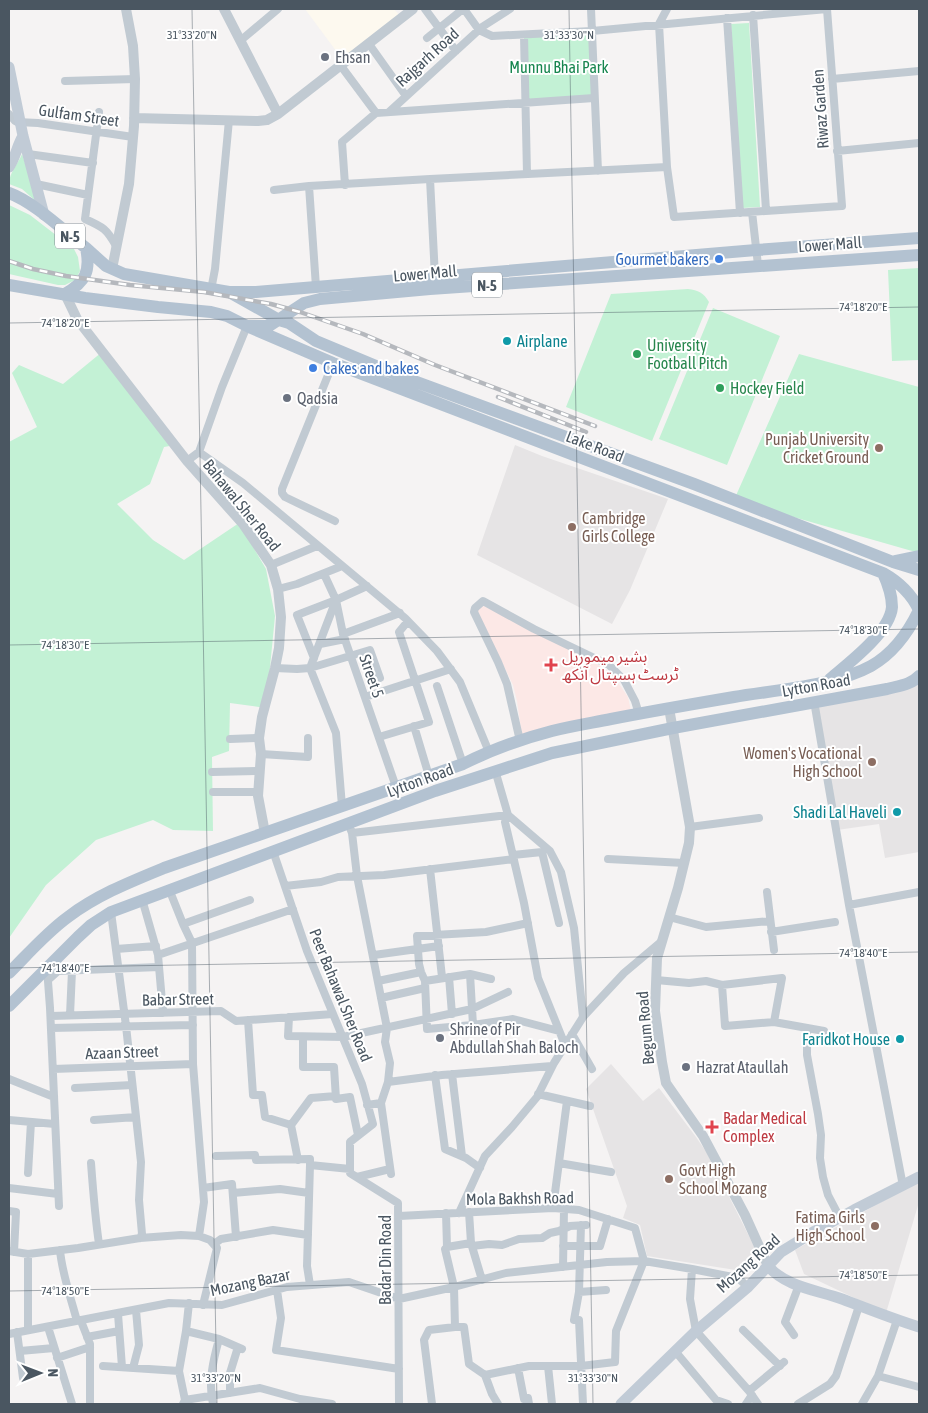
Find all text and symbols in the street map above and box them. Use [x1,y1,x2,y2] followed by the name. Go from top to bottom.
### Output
[392,24,463,91] street label: Rajgarh Road
[167,28,217,42] text: 31°33'20"N
[544,28,594,42] text: 31°33'30"N
[335,48,370,66] place label: Ehsan
[319,51,331,63] marker: Ehsan
[509,58,609,76] park label: Munnu Bhai Park
[808,69,832,149] street label: Riwaz Garden
[38,100,121,130] street label: Gulfam Street
[55,224,85,248] road number: N-5
[798,233,863,255] street label: Lower Mall
[616,250,709,268] place label: Gourmet bakers
[713,253,725,265] marker: Gourmet bakers
[392,261,458,285] street label: Lower Mall
[472,272,502,298] road number: N-5
[839,300,887,314] text: 74°18'20"E
[41,316,89,330] text: 74°18'20"E
[517,332,568,351] place label: Airplane
[501,335,513,347] marker: Airplane
[647,336,728,372] place label: University Football Pitch
[631,348,643,360] marker: University Football Pitch
[323,359,419,377] place label: Cakes and bakes
[307,362,319,374] marker: Cakes and bakes
[730,379,804,398] place label: Hockey Field
[714,382,726,394] marker: Hockey Field
[297,389,338,407] place label: Qadsia
[281,392,293,404] marker: Qadsia
[564,427,626,465] street label: Lake Road
[765,430,869,466] place label: Punjab University Cricket Ground
[873,442,885,454] marker: Punjab University Cricket Ground
[200,456,284,554] street label: Bahawal Sher Road
[582,509,655,546] place label: Cambridge Girls College
[566,521,578,533] marker: Cambridge Girls College
[839,623,887,637] text: 74°18'30"E
[41,638,89,652] text: 74°18'30"E
[562,647,679,685] place label: بشیر میموریل ٹرسٹ ہسپتال آنکھ
[356,652,388,700] street label: Street 5
[544,658,558,672] marker: بشیر میموریل ٹرسٹ ہسپتال آنکھ
[780,670,852,701] street label: Lytton Road
[743,744,863,781] place label: Women's Vocational High School
[866,756,878,768] marker: Women's Vocational High School
[384,760,456,801] street label: Lytton Road
[793,803,887,821] place label: Shadi Lal Haveli
[891,806,903,818] marker: Shadi Lal Haveli
[306,926,376,1064] street label: Peer Bahawal Sher Road
[839,946,887,960] text: 74°18'40"E
[41,961,89,975] text: 74°18'40"E
[142,989,215,1009] street label: Babar Street
[633,990,658,1066] street label: Begum Road
[450,1020,579,1056] place label: Shrine of Pir Abdullah Shah Baloch
[802,1030,890,1048] place label: Faridkot House
[434,1032,446,1044] marker: Shrine of Pir Abdullah Shah Baloch
[894,1033,906,1045] marker: Faridkot House
[85,1042,159,1062] street label: Azaan Street
[696,1058,788,1076] place label: Hazrat Ataullah
[680,1061,692,1073] marker: Hazrat Ataullah
[723,1109,807,1146] place label: Badar Medical Complex
[705,1120,719,1134] marker: Badar Medical Complex
[679,1161,767,1198] place label: Govt High School Mozang
[663,1173,675,1185] marker: Govt High School Mozang
[466,1188,574,1208] street label: Mola Bakhsh Road
[795,1208,866,1245] place label: Fatima Girls High School
[376,1215,394,1305] street label: Badar Din Road
[869,1220,881,1232] marker: Fatima Girls High School
[713,1230,784,1297] street label: Mozang Road
[208,1265,292,1300] street label: Mozang Bazar
[839,1268,887,1282] text: 74°18'50"E
[41,1284,89,1298] text: 74°18'50"E
[15,1348,65,1398] north arrow
[45,1369,61,1377] text: N
[191,1371,241,1385] text: 31°33'20"N
[568,1371,618,1385] text: 31°33'30"N

